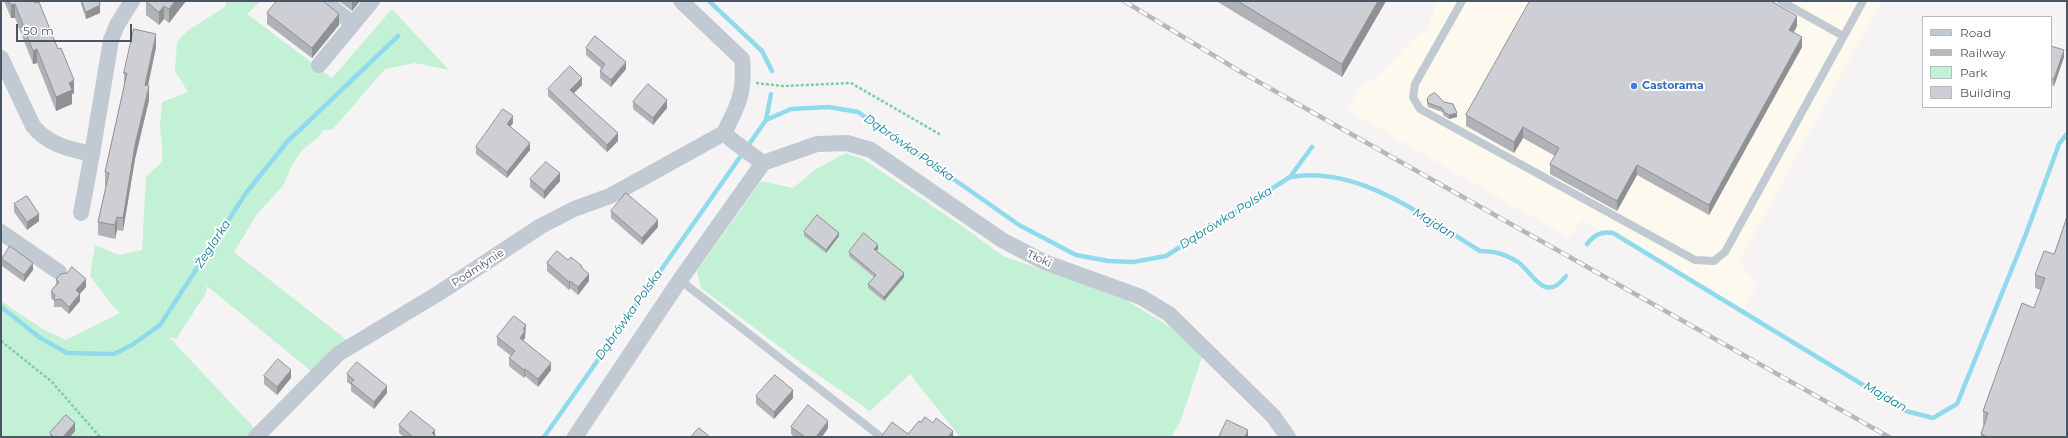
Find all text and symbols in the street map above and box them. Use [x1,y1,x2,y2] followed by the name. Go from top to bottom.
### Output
[18,16,134,42] scale bar
[1922,16,2052,108] legend
[23,23,54,38] text: 50 m
[1960,25,1991,40] text: Road
[1960,45,2006,60] text: Railway
[1960,65,1987,80] text: Park
[1642,79,1704,93] place label: Castorama
[1629,81,1639,91] marker: Castorama
[1960,85,2011,100] text: Building
[861,111,957,185] water label: Dąbrówka Polska
[1177,184,1275,252] water label: Dąbrówka Polska
[1410,206,1458,242] water label: Majdan
[192,217,234,271] water label: Żeglarka
[449,246,507,290] street label: Podmłynie
[1025,248,1053,270] street label: Tłoki
[592,267,666,363] water label: Dąbrówka Polska
[1861,379,1909,415] water label: Majdan

